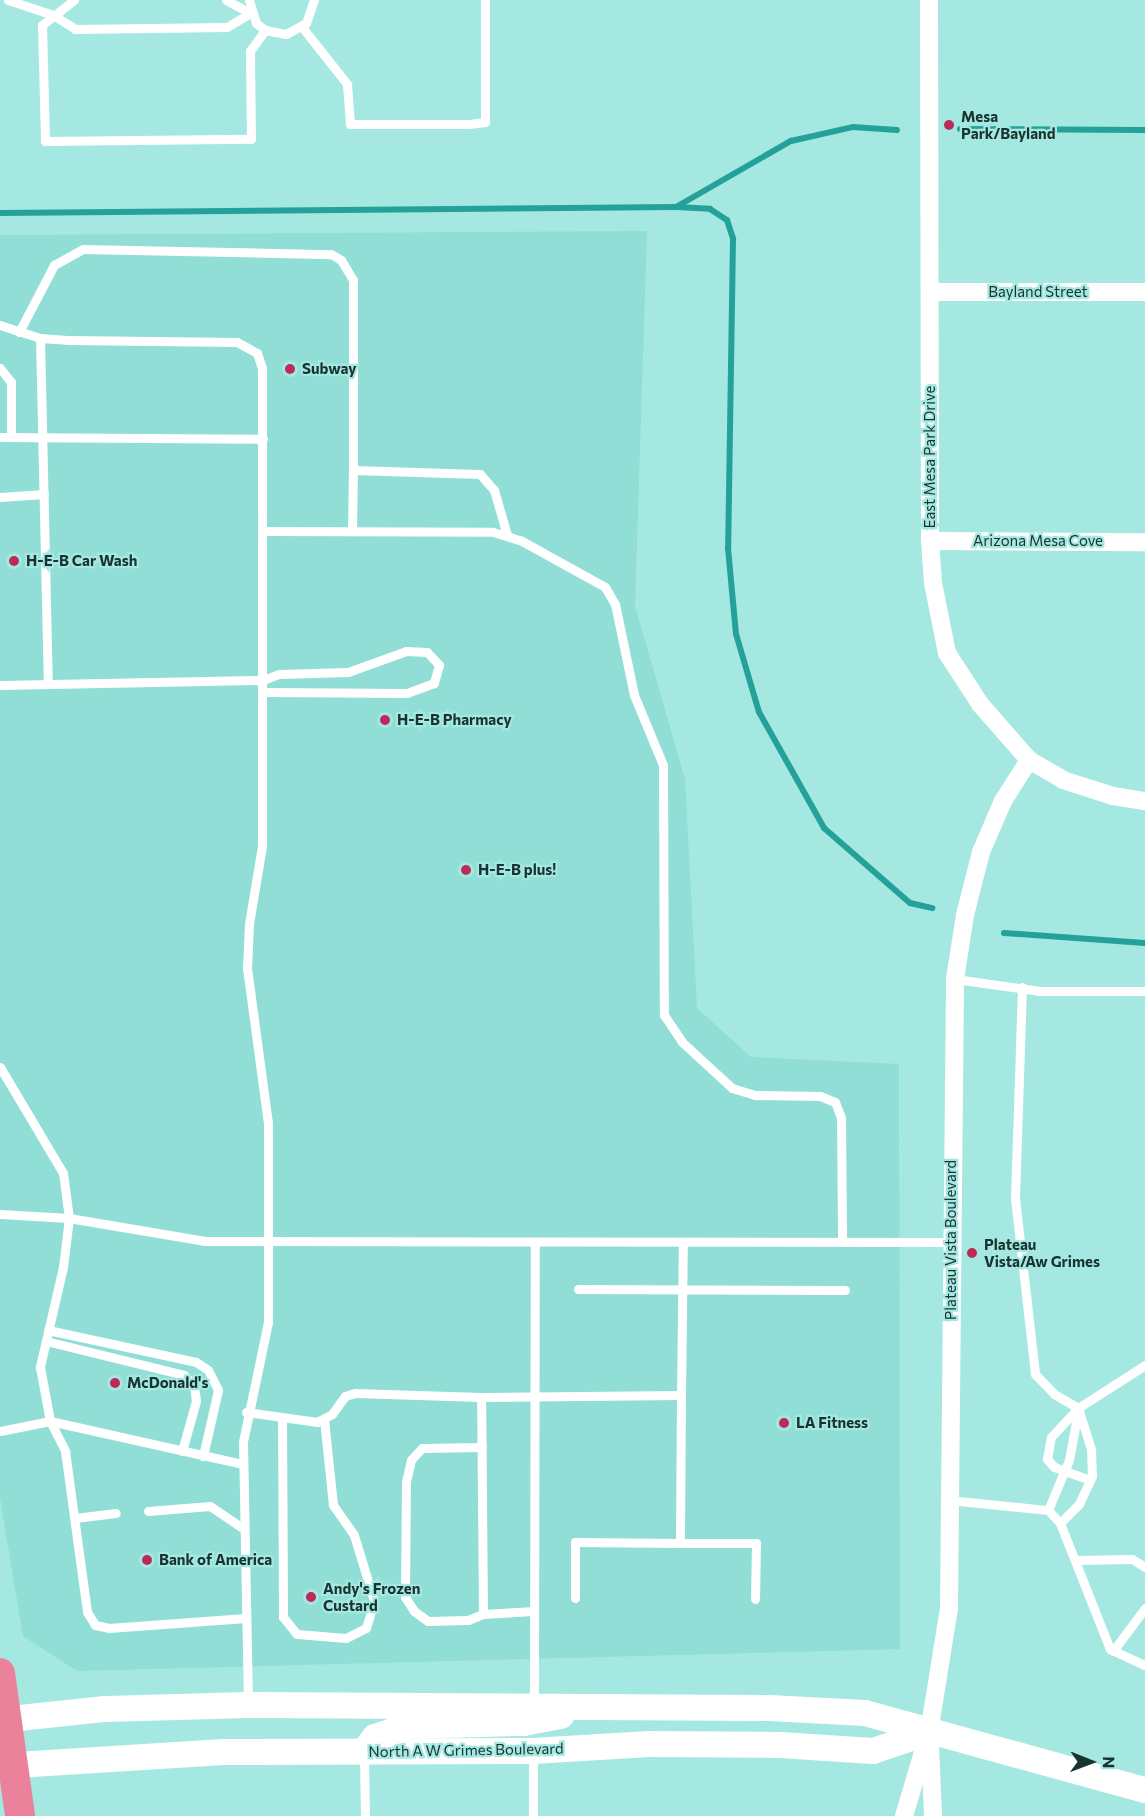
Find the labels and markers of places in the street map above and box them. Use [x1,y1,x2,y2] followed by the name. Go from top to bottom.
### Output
[961,107,1056,142] place label: Mesa Park/Bayland
[942,118,956,132] marker: Mesa Park/Bayland
[302,360,356,378] place label: Subway
[283,362,297,376] marker: Subway
[26,552,137,570] place label: H-E-B Car Wash
[7,554,21,568] marker: H-E-B Car Wash
[397,711,512,729] place label: H-E-B Pharmacy
[378,713,392,727] marker: H-E-B Pharmacy
[478,861,556,879] place label: H-E-B plus!
[459,863,473,877] marker: H-E-B plus!
[984,1235,1100,1270] place label: Plateau Vista/Aw Grimes
[965,1246,979,1260] marker: Plateau Vista/Aw Grimes
[127,1374,208,1392] place label: McDonald's
[108,1376,122,1390] marker: McDonald's
[796,1414,868,1432] place label: LA Fitness
[777,1416,791,1430] marker: LA Fitness
[159,1551,272,1569] place label: Bank of America
[140,1553,154,1567] marker: Bank of America
[323,1579,420,1614] place label: Andy's Frozen Custard
[304,1590,318,1604] marker: Andy's Frozen Custard

